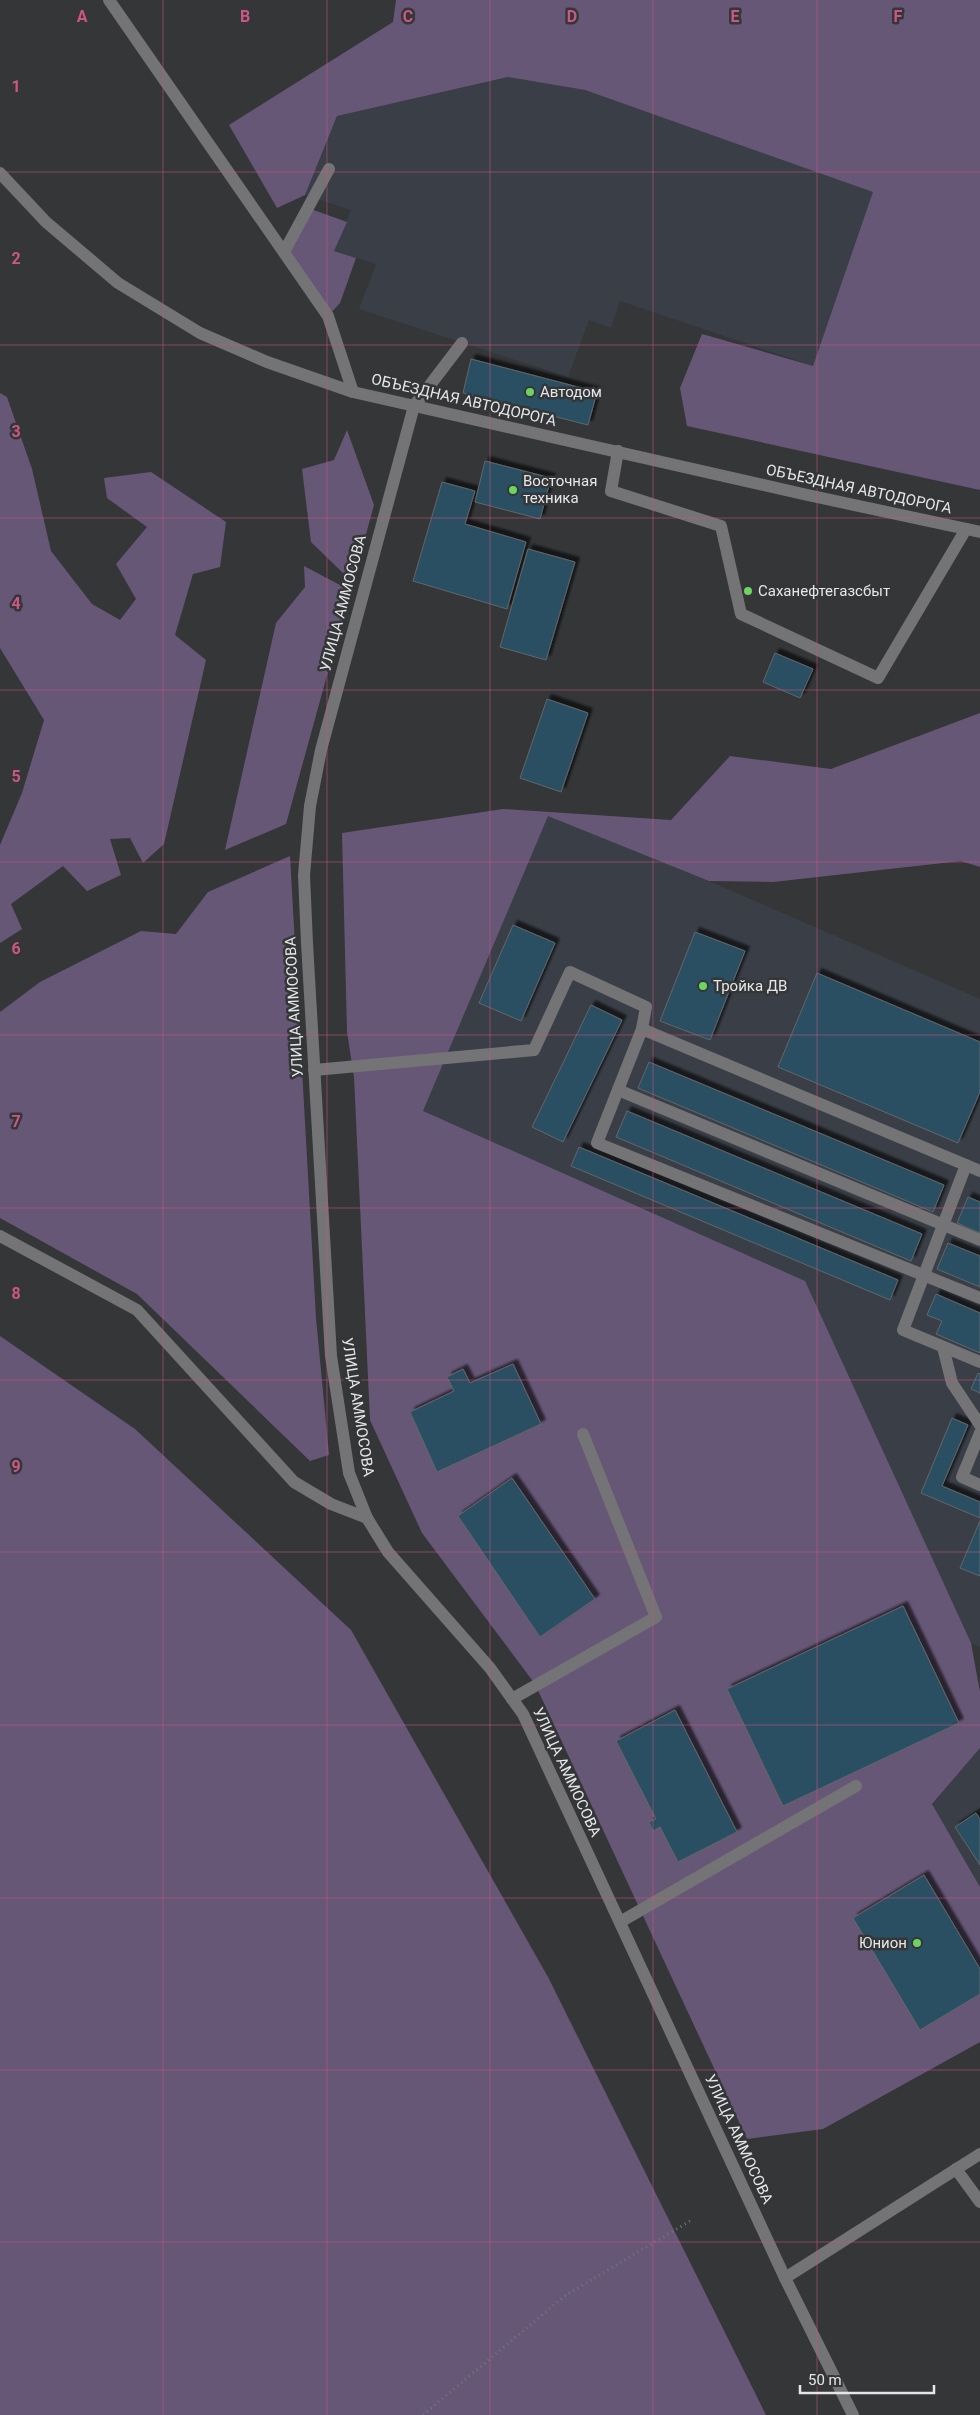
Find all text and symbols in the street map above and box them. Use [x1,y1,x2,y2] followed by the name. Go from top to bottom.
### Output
[77,7,88,26] text: A
[240,7,250,26] text: B
[403,7,413,26] text: C
[567,7,577,26] text: D
[731,7,740,26] text: E
[894,7,903,26] text: F
[11,77,21,96] text: 1
[11,249,21,268] text: 2
[370,370,559,430] street label: ОБЪЕЗДНАЯ АВТОДОРОГА
[540,383,602,401] place label: Автодом
[524,386,536,398] marker: Автодом
[11,422,21,441] text: 3
[764,461,954,518] street label: ОБЪЕЗДНАЯ АВТОДОРОГА
[523,472,597,507] place label: Восточная техника
[507,484,519,496] marker: Восточная техника
[316,533,370,673] street label: УЛИЦА АММОСОВА
[758,582,890,600] place label: Саханефтегазсбыт
[742,585,754,597] marker: Саханефтегазсбыт
[11,594,21,613] text: 4
[11,767,21,786] text: 5
[281,936,307,1078] street label: УЛИЦА АММОСОВА
[11,939,21,958] text: 6
[713,977,787,995] place label: Тройка ДВ
[697,980,709,992] marker: Тройка ДВ
[11,1112,21,1131] text: 7
[11,1284,21,1303] text: 8
[338,1336,378,1478] street label: УЛИЦА АММОСОВА
[11,1457,21,1476] text: 9
[529,1705,605,1840] street label: УЛИЦА АММОСОВА
[859,1934,907,1952] place label: Юнион
[911,1937,923,1949] marker: Юнион
[701,2072,777,2207] street label: УЛИЦА АММОСОВА
[800,2362,934,2394] scale bar
[808,2371,842,2389] text: 50 m

